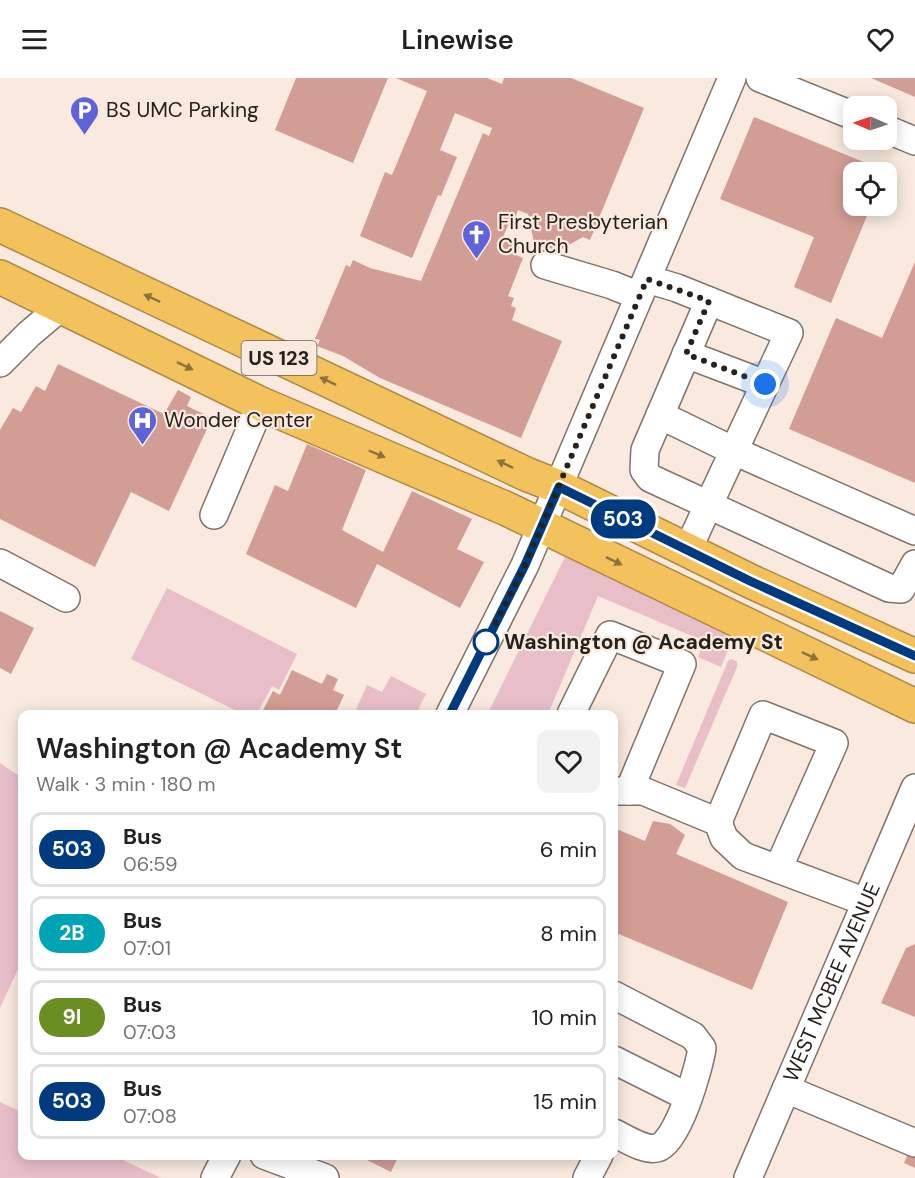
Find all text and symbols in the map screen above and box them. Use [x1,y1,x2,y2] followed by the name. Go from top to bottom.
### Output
[401,22,514,57] text: Linewise
[18,23,51,56] icon: menu
[864,23,897,56] icon: heart
[69,94,101,136] parking icon: BS UMC Parking
[106,96,259,124] place label: BS UMC Parking
[843,96,897,150] north arrow
[843,96,897,216] map controls
[843,162,897,216] button: locate
[498,208,668,260] place label: First Presbyterian Church
[461,218,493,260] church icon: First Presbyterian Church
[144,293,161,302] one-way arrow
[242,341,316,375] road number: US 123
[176,362,193,371] one-way arrow
[750,369,780,399] your location
[320,377,337,386] one-way arrow
[127,404,159,446] hospital icon: Wonder Center
[164,406,313,434] place label: Wonder Center
[368,450,386,459] one-way arrow
[496,460,513,469] one-way arrow
[588,500,658,538] line badge: 503
[603,505,643,533] text: 503
[605,556,622,565] one-way arrow
[504,628,783,656] place label: Washington @ Academy St
[473,629,499,655] marker: Washington @ Academy St
[802,652,819,661] one-way arrow
[36,730,402,767] text: Washington @ Academy St
[537,730,600,793] button: heart
[36,771,215,797] text: Walk · 3 min · 180 m
[123,822,162,851] text: Bus
[52,835,92,863] text: 503
[540,835,597,864] text: 6 min
[123,851,177,877] text: 06:59
[777,878,887,1086] street label: WEST MCBEE AVENUE
[123,906,162,935] text: Bus
[59,919,85,947] text: 2B
[540,919,597,948] text: 8 min
[123,935,171,961] text: 07:01
[123,990,162,1019] text: Bus
[62,1003,82,1031] text: 9I
[532,1003,597,1032] text: 10 min
[123,1019,177,1045] text: 07:03
[123,1074,162,1103] text: Bus
[52,1087,92,1115] text: 503
[533,1087,597,1116] text: 15 min
[123,1103,177,1129] text: 07:08

